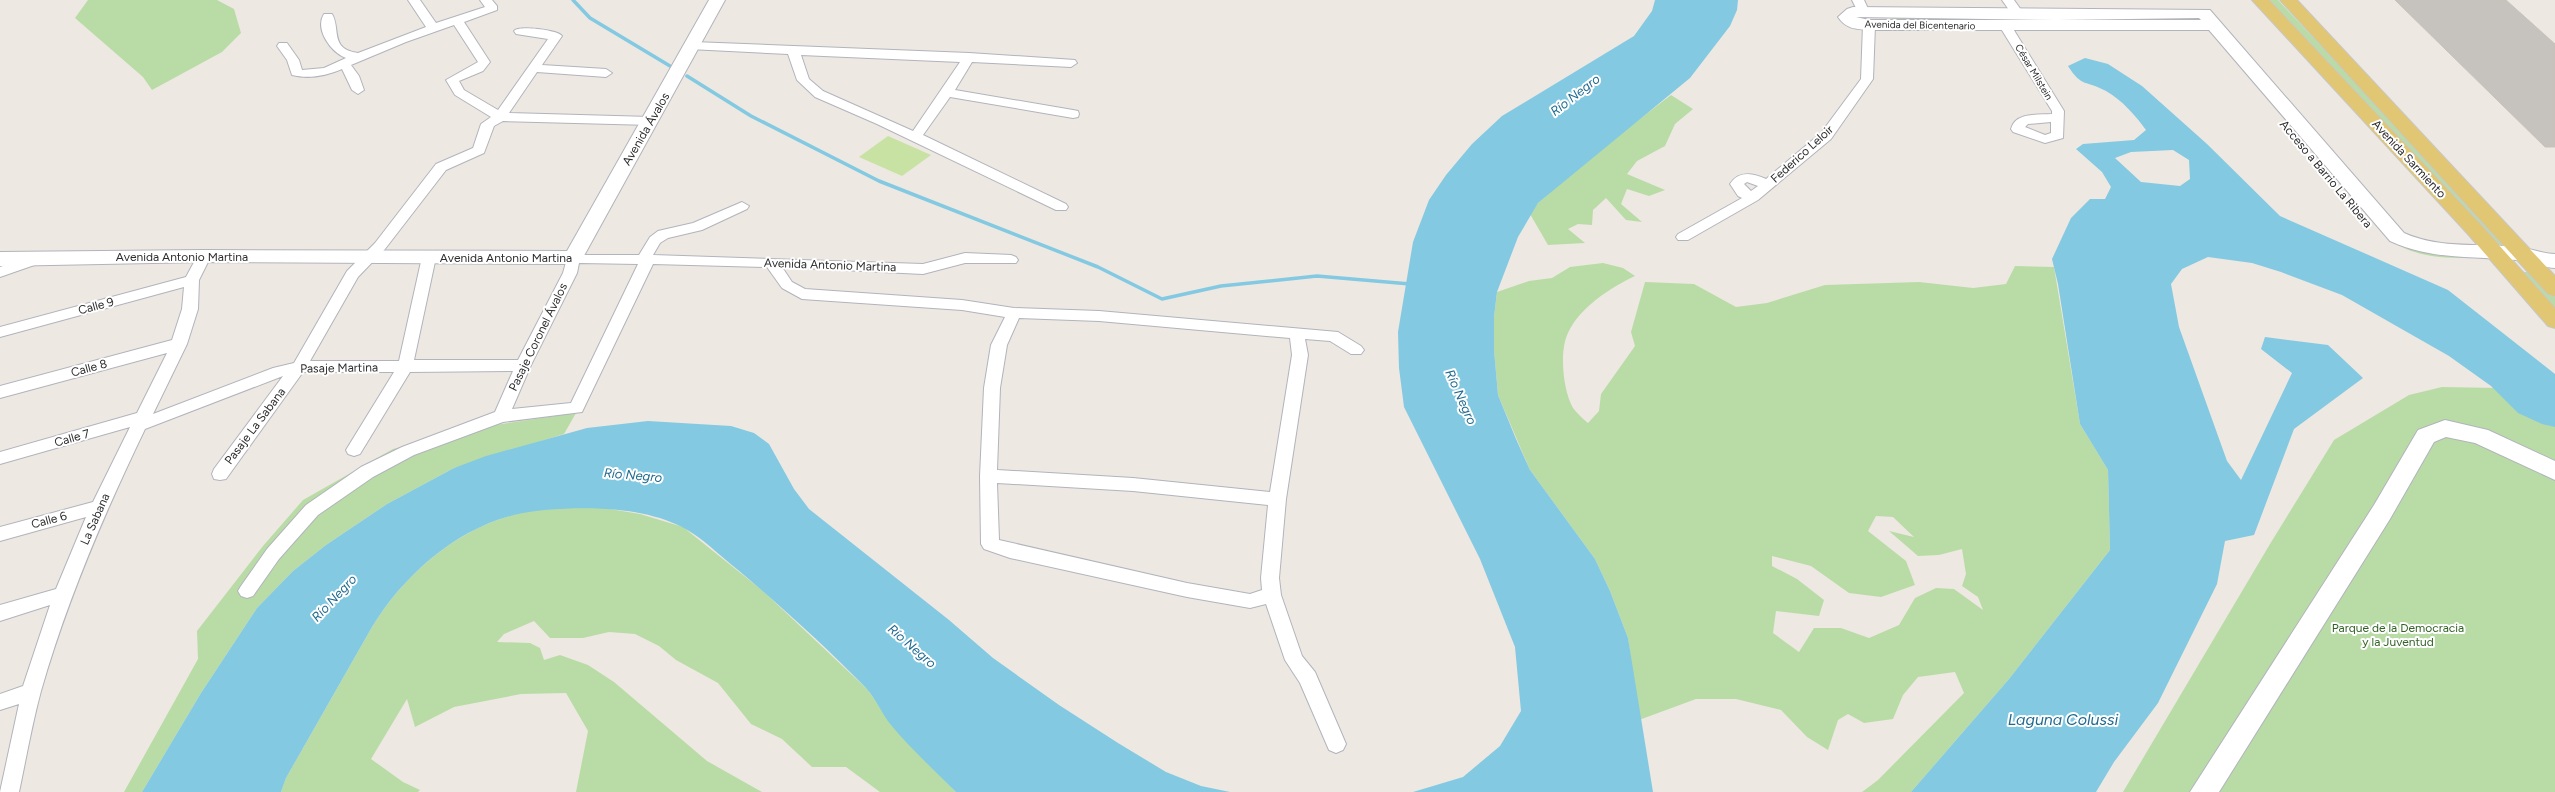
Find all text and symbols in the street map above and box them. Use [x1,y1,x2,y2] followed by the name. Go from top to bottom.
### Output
[1864,18,1976,32] street label: Avenida del Bicentenario
[2012,42,2056,103] street label: César Milstein
[1547,71,1603,119] water label: Río Negro
[620,90,673,168] street label: Avenida Ávalos
[2277,117,2375,231] street label: Acceso a Barrio La Ribera
[2369,117,2449,201] street label: Avenida Sarmiento
[1768,122,1836,186] street label: Federico Leloir
[116,250,248,264] street label: Avenida Antonio Martina
[440,251,572,265] street label: Avenida Antonio Martina
[764,256,896,274] street label: Avenida Antonio Martina
[506,280,570,393] street label: Pasaje Coronel Ávalos
[77,294,116,317] street label: Calle 9
[69,356,109,380] street label: Calle 8
[300,360,378,376] street label: Pasaje Martina
[1442,367,1480,427] water label: Río Negro
[222,385,288,467] street label: Pasaje La Sabana
[53,426,92,450] street label: Calle 7
[603,465,663,485] water label: Río Negro
[77,491,113,547] street label: La Sabana
[30,508,69,531] street label: Calle 6
[308,571,360,625] water label: Río Negro
[885,621,939,671] water label: Río Negro
[2332,621,2464,649] park label: Parque de la Democracia y la Juventud
[2008,710,2118,729] water label: Laguna Colussi

